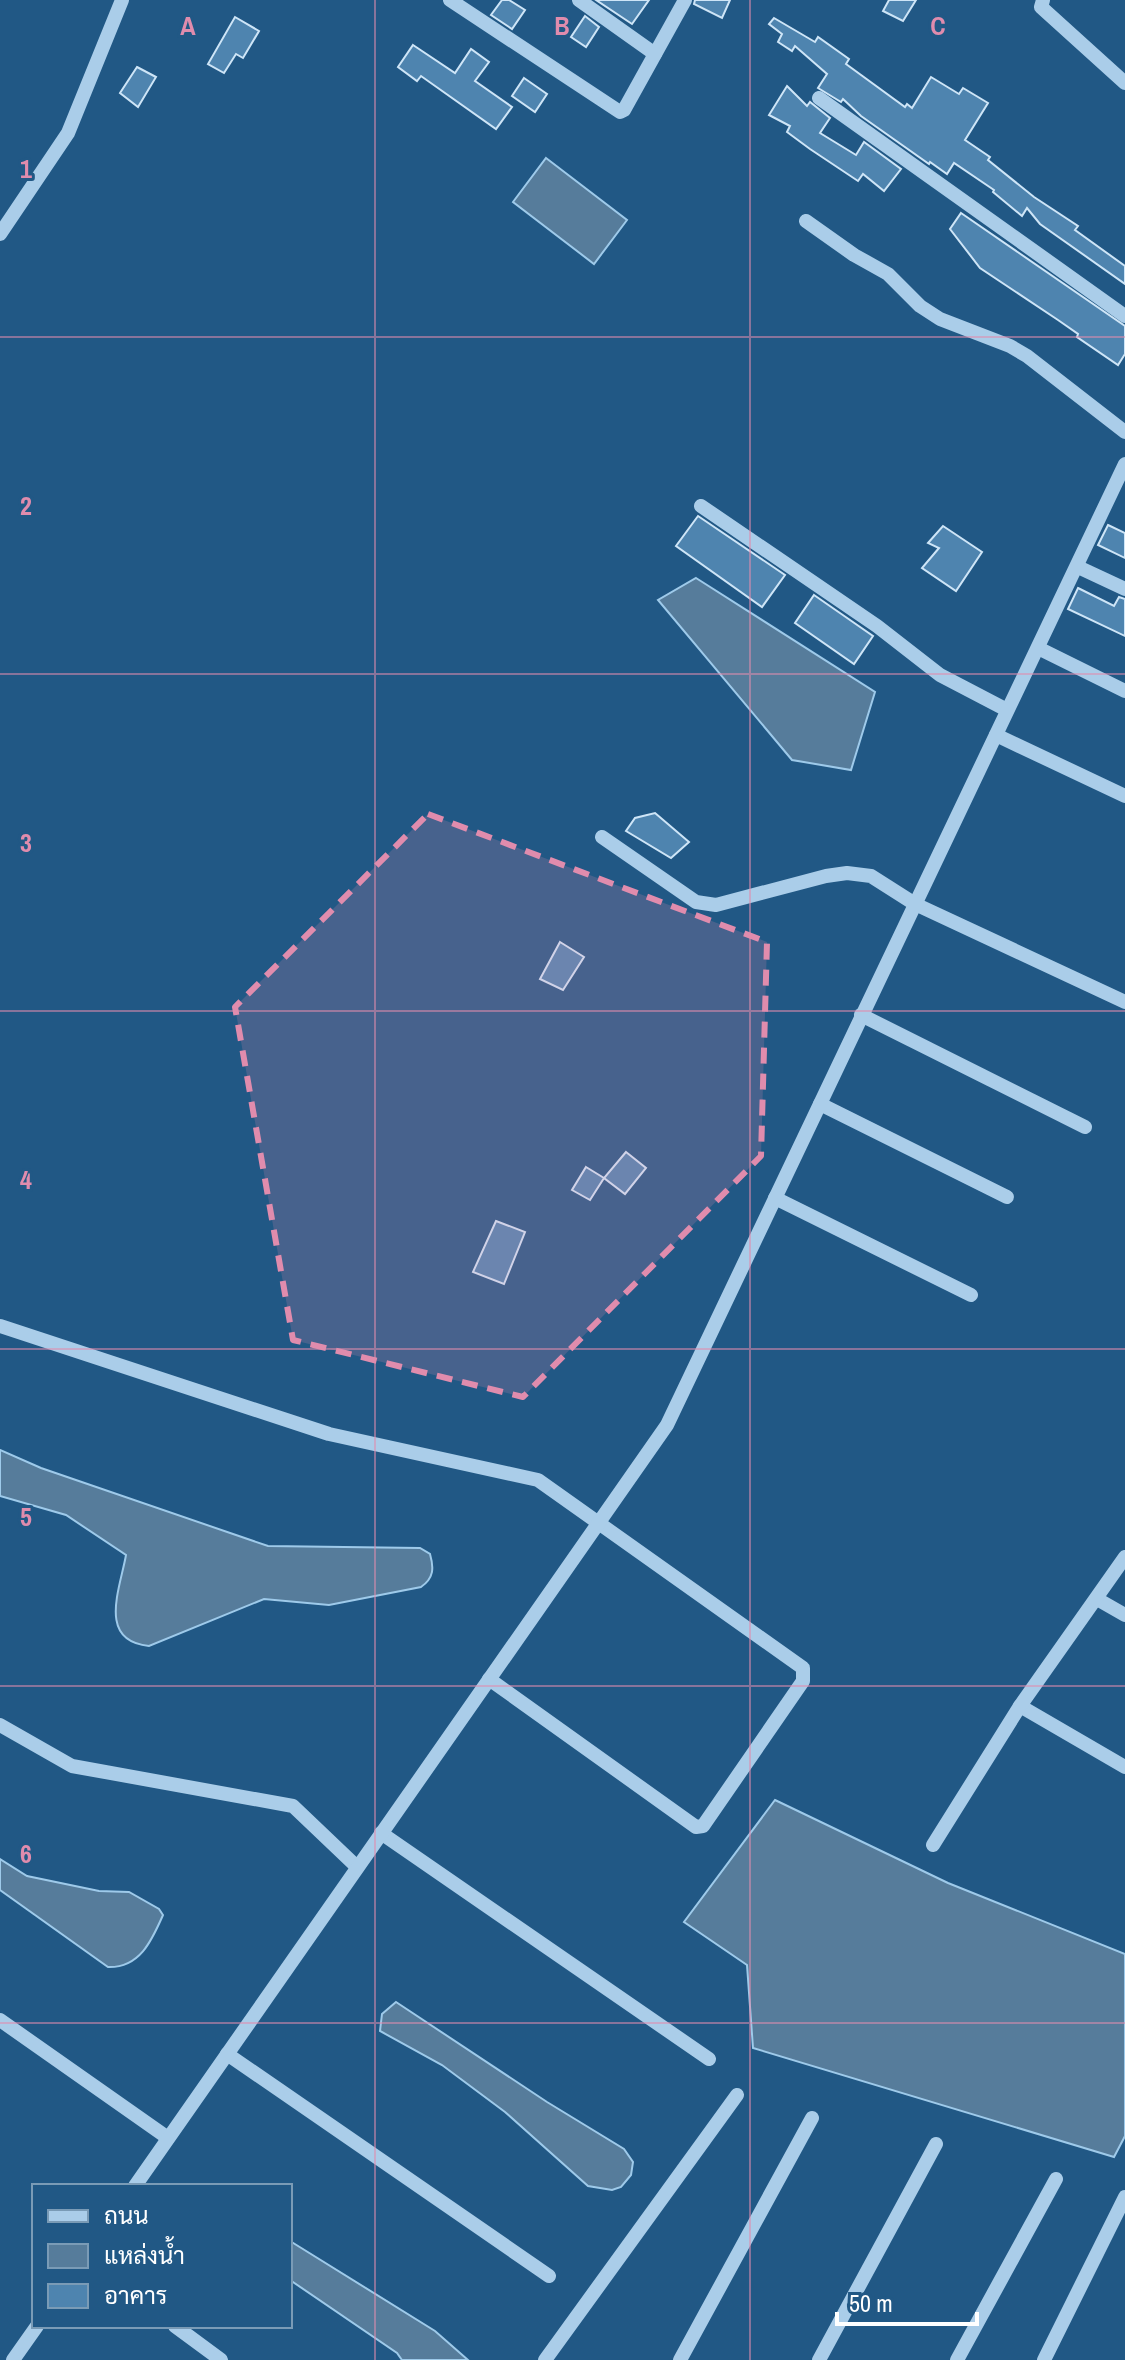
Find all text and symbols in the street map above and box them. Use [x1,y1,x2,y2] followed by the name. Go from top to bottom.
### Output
[180,8,196,43] text: A
[554,8,570,43] text: B
[930,8,946,43] text: C
[20,151,32,186] text: 1
[20,488,32,523] text: 2
[20,825,32,860] text: 3
[20,1162,32,1197] text: 4
[20,1499,32,1534] text: 5
[20,1836,32,1871] text: 6
[32,2184,292,2328] legend
[104,2199,149,2231] text: ถนน
[104,2236,185,2271] text: แหล่งน้ำ
[837,2276,977,2326] scale bar
[104,2279,167,2311] text: อาคาร
[849,2287,893,2319] text: 50 m

